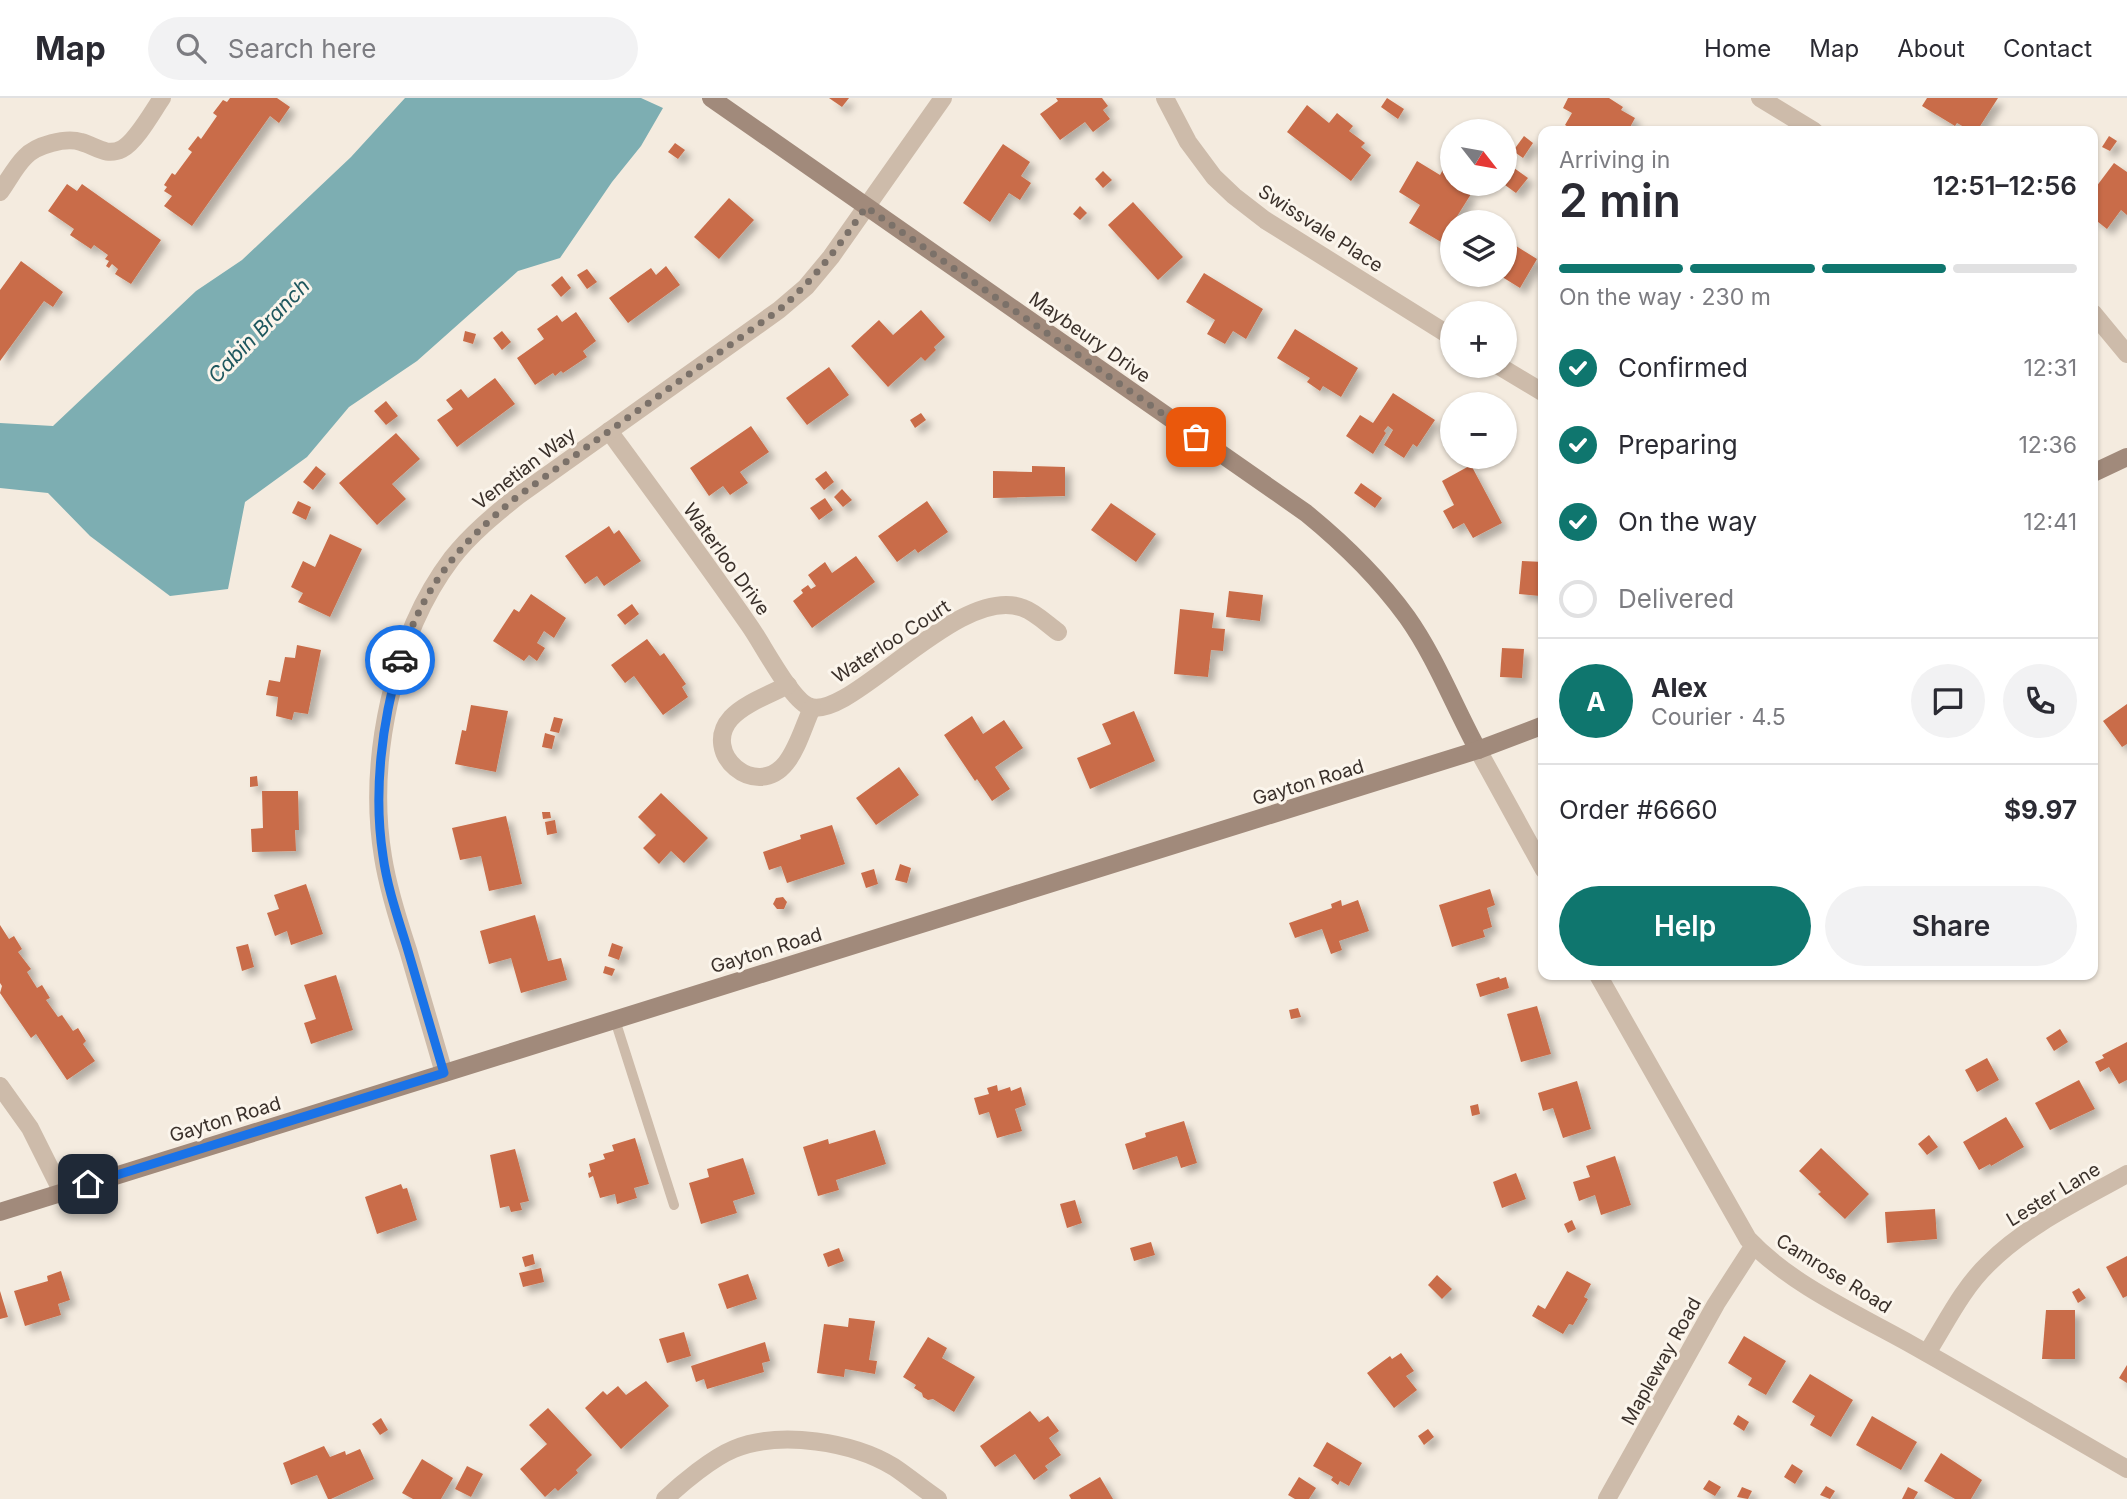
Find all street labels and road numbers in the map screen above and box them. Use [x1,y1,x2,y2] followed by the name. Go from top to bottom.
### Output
[1254,180,1387,277] street label: Swissvale Place
[1025,287,1155,388] street label: Maybeury Drive
[469,422,580,514] street label: Venetian Way
[678,499,775,620] street label: Waterloo Drive
[828,595,955,688] street label: Waterloo Court
[1250,755,1367,810] street label: Gayton Road
[708,923,825,978] street label: Gayton Road
[167,1092,284,1147] street label: Gayton Road
[2002,1157,2104,1231] street label: Lester Lane
[1772,1229,1896,1318] street label: Camrose Road
[1617,1293,1706,1429] street label: Mapleway Road

